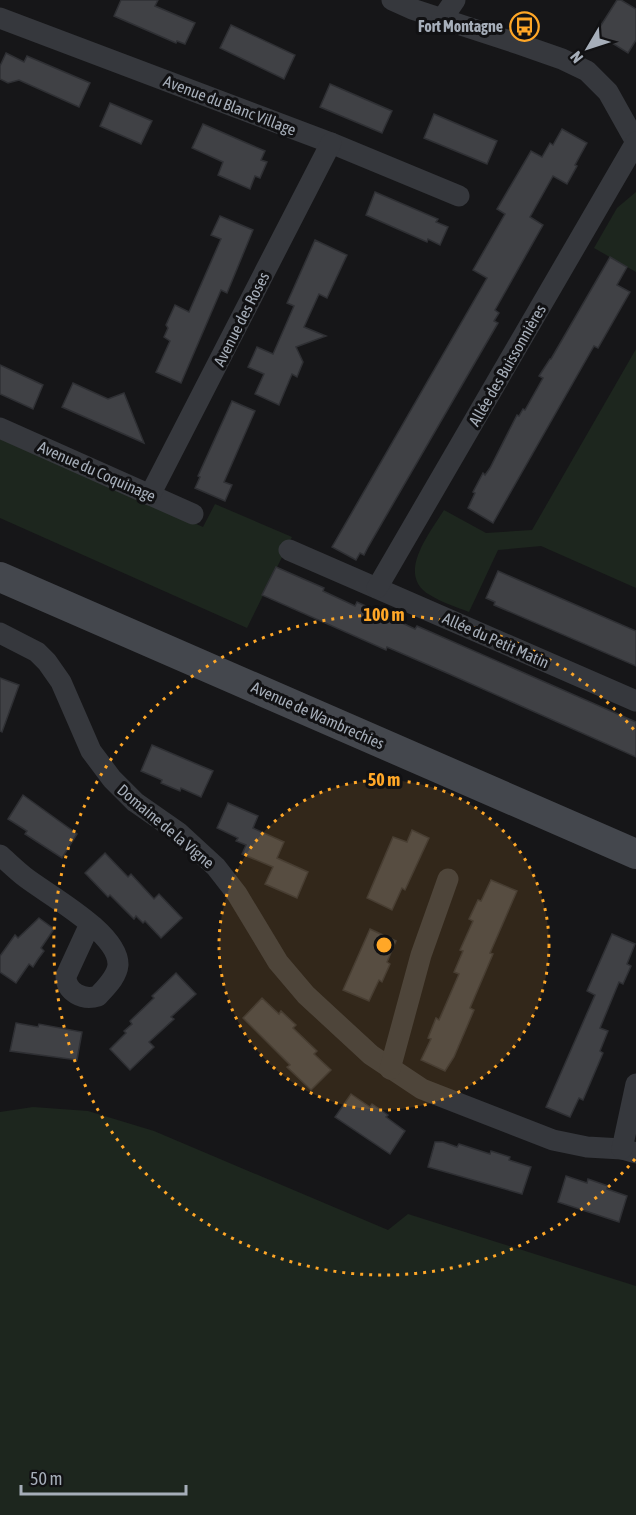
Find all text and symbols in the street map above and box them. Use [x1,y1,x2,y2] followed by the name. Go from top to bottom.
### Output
[508,10,540,42] bus stop icon: Fort Montagne
[418,17,503,35] place label: Fort Montagne
[558,18,618,78] north arrow
[566,48,586,67] text: N
[161,71,299,139] street label: Avenue du Blanc Village
[210,269,273,369] street label: Avenue des Roses
[465,301,549,429] street label: Allée des Buissonnières
[35,437,159,506] street label: Avenue du Coquinage
[364,604,404,625] text: 100 m
[440,608,552,672] street label: Allée du Petit Matin
[249,678,387,753] street label: Avenue de Wambrechies
[368,769,400,790] text: 50 m
[113,780,218,872] street label: Domaine de la Vigne
[374,935,394,955] centre of rings
[21,1458,186,1496] scale bar
[30,1468,62,1489] text: 50 m

